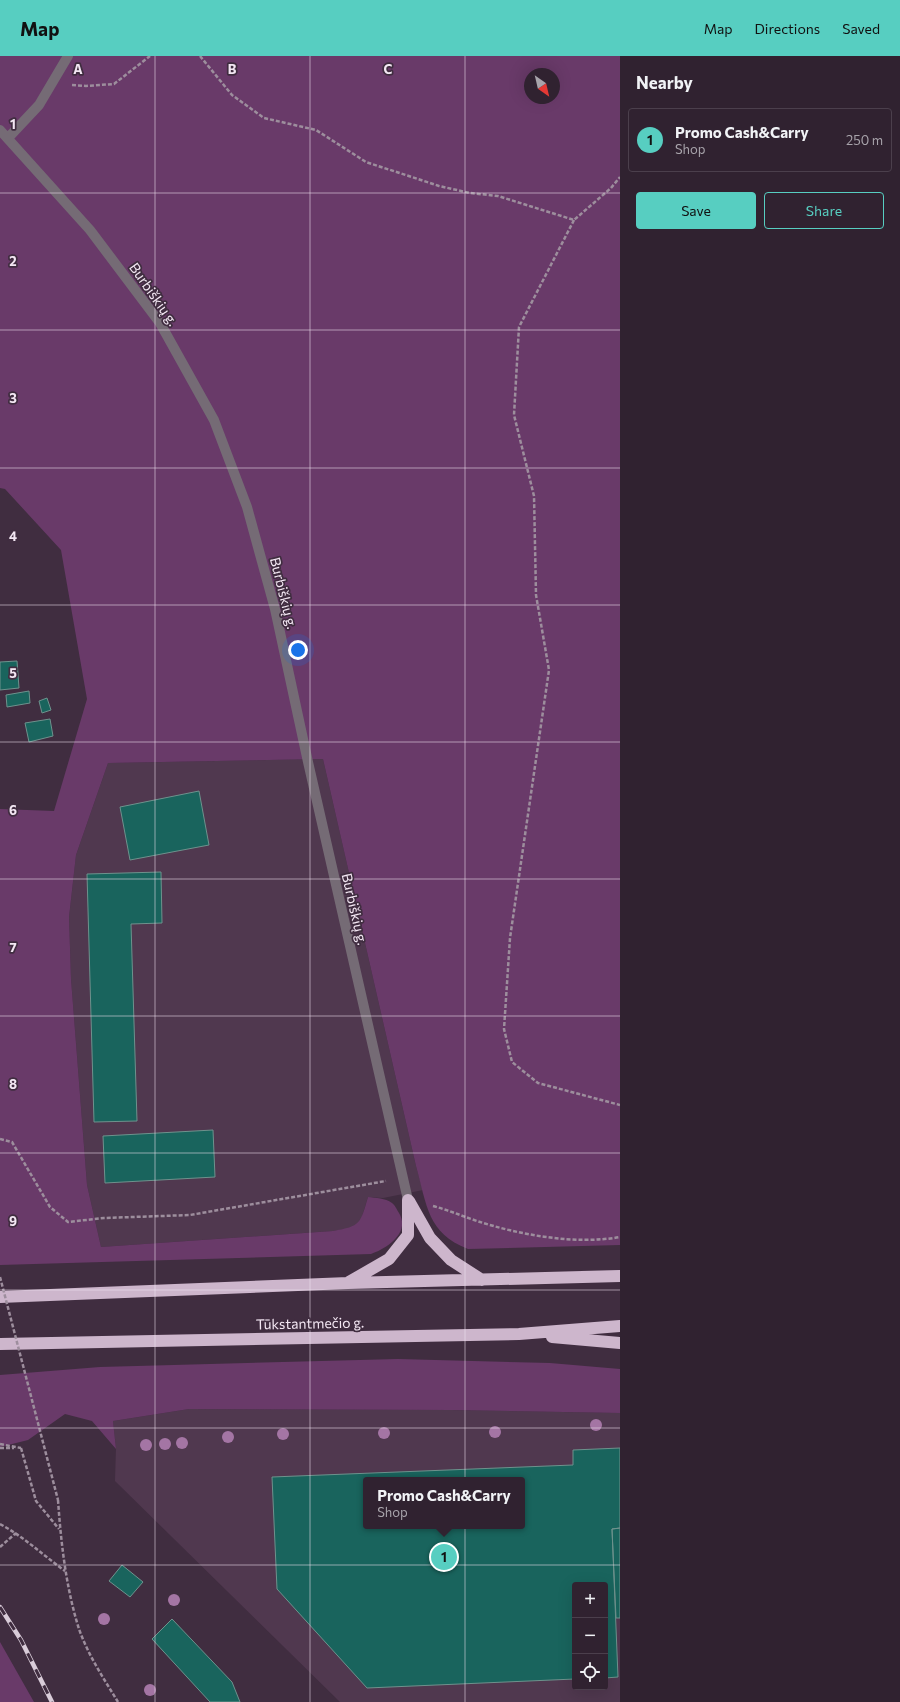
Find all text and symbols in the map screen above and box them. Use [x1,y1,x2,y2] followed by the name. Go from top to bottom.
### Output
[20,17,59,40] text: Map
[704,20,733,37] text: Map
[755,20,820,37] text: Directions
[842,20,880,37] text: Saved
[73,61,83,77] text: A
[228,61,237,77] text: B
[384,61,393,77] text: C
[524,68,560,104] north arrow
[636,72,693,93] text: Nearby
[10,116,16,132] text: 1
[675,123,809,141] text: Promo Cash&Carry
[647,132,653,148] text: 1
[846,132,883,148] text: 250 m
[675,141,706,157] text: Shop
[636,192,756,229] button: Save
[764,192,884,229] button: Share
[9,253,17,269] text: 2
[126,259,182,329] street label: Burbiškių g.
[9,390,17,406] text: 3
[9,528,17,544] text: 4
[267,555,301,631] street label: Burbiškių g.
[288,640,308,660] your location
[9,665,17,681] text: 5
[9,802,17,818] text: 6
[338,871,372,947] street label: Burbiškių g.
[9,939,17,955] text: 7
[9,1076,17,1092] text: 8
[9,1213,17,1229] text: 9
[256,1314,364,1332] street label: Tūkstantmečio g.
[363,1477,525,1529] popup
[377,1486,511,1504] text: Promo Cash&Carry
[377,1504,408,1520] text: Shop
[431,1542,457,1572] pin: 1
[572,1582,608,1690] map controls
[572,1582,608,1618] button: +
[572,1618,608,1654] button: −
[572,1654,608,1690] button: locate

